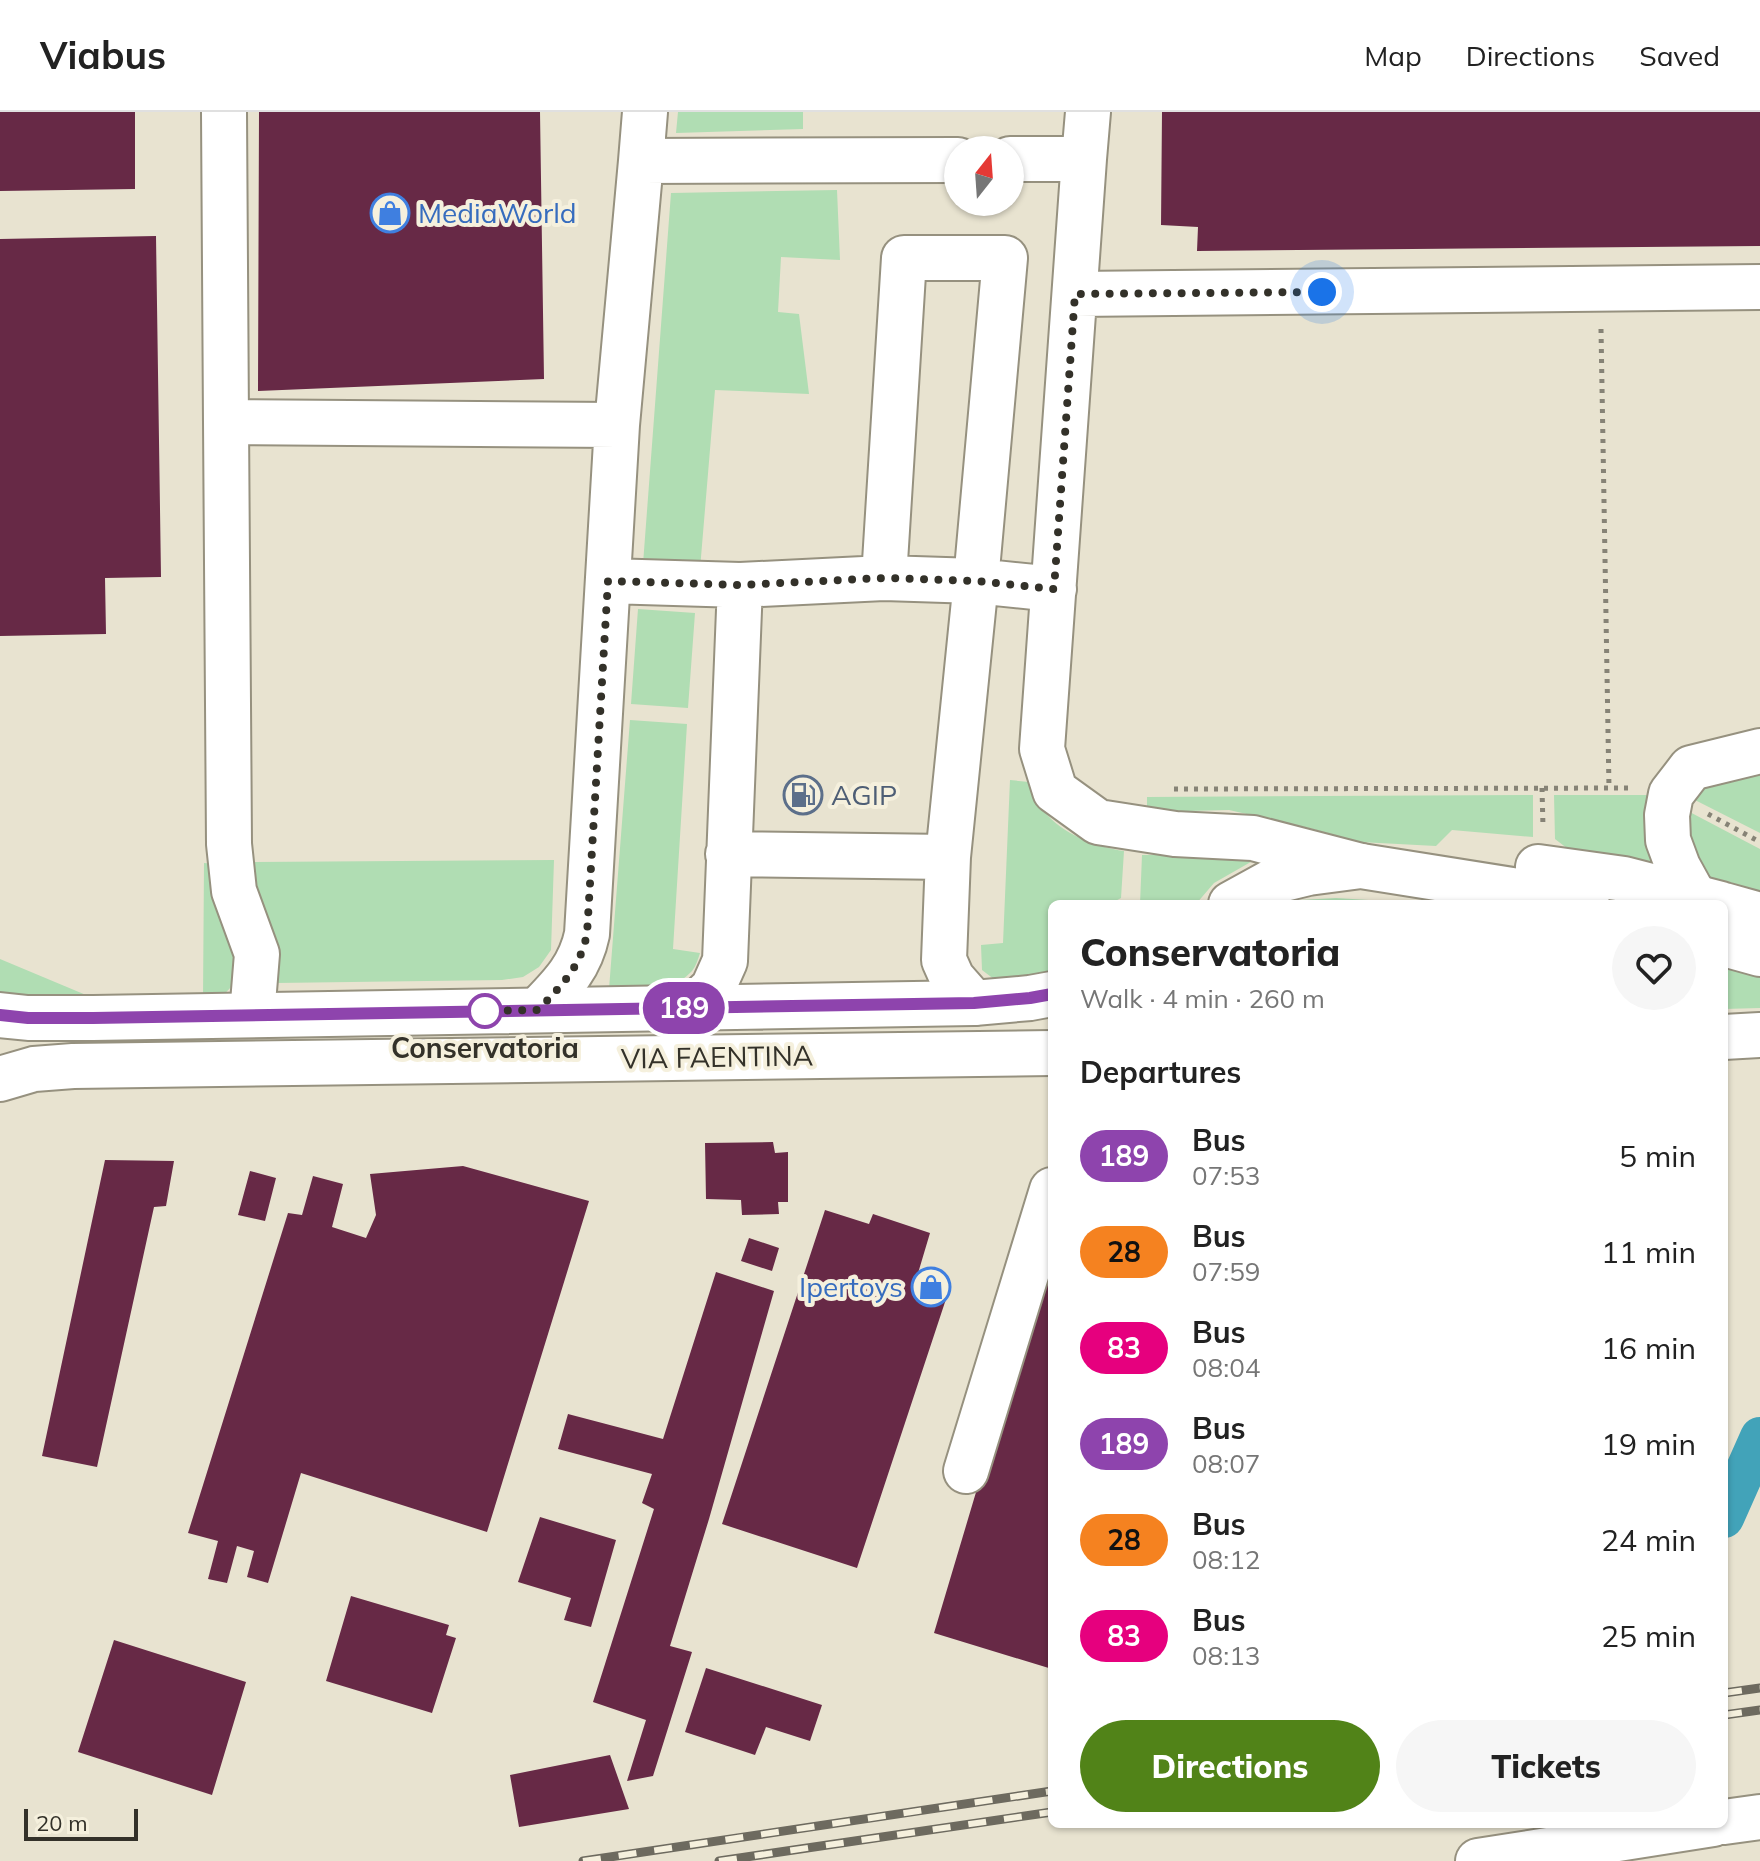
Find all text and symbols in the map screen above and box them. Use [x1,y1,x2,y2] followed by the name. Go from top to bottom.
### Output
[40,31,166,79] text: Viabus
[1364,38,1422,73] text: Map
[1466,38,1595,73] text: Directions
[1639,38,1720,73] text: Saved
[944,136,1024,216] north arrow
[944,136,1024,216] map controls
[369,192,411,234] shop icon: MediaWorld
[418,195,577,230] place label: MediaWorld
[1302,272,1342,312] your location
[782,774,824,816] fuel station icon: AGIP
[831,777,897,812] place label: AGIP
[1612,926,1696,1010] button: heart
[1080,928,1340,976] text: Conservatoria
[638,982,730,1034] line badge: 189
[1080,982,1325,1015] text: Walk · 4 min · 260 m
[659,990,709,1025] text: 189
[468,994,502,1028] marker: Conservatoria
[391,1030,579,1065] place label: Conservatoria
[620,1037,814,1076] street label: VIA FAENTINA
[1080,1053,1241,1091] text: Departures
[1192,1121,1246,1159] text: Bus
[1619,1137,1696,1175] text: 5 min
[1099,1138,1149,1173] text: 189
[1192,1159,1260,1192] text: 07:53
[1192,1217,1246,1255] text: Bus
[1601,1233,1696,1271] text: 11 min
[1107,1234,1141,1269] text: 28
[1192,1255,1260,1288] text: 07:59
[910,1266,952,1308] shop icon: Ipertoys
[799,1269,903,1304] place label: Ipertoys
[1192,1313,1246,1351] text: Bus
[1601,1329,1696,1367] text: 16 min
[1107,1330,1141,1365] text: 83
[1192,1351,1260,1384] text: 08:04
[1192,1409,1246,1447] text: Bus
[1601,1425,1696,1463] text: 19 min
[1099,1426,1149,1461] text: 189
[1192,1447,1260,1480] text: 08:07
[1192,1505,1246,1543] text: Bus
[1601,1521,1696,1559] text: 24 min
[1107,1522,1141,1557] text: 28
[1192,1543,1260,1576] text: 08:12
[1192,1601,1246,1639] text: Bus
[1601,1617,1696,1655] text: 25 min
[1107,1618,1141,1653] text: 83
[1192,1639,1260,1672] text: 08:13
[1080,1720,1380,1812] button: Directions
[1396,1720,1696,1812] button: Tickets
[24,1805,138,1841] scale bar
[36,1809,87,1837] text: 20 m

